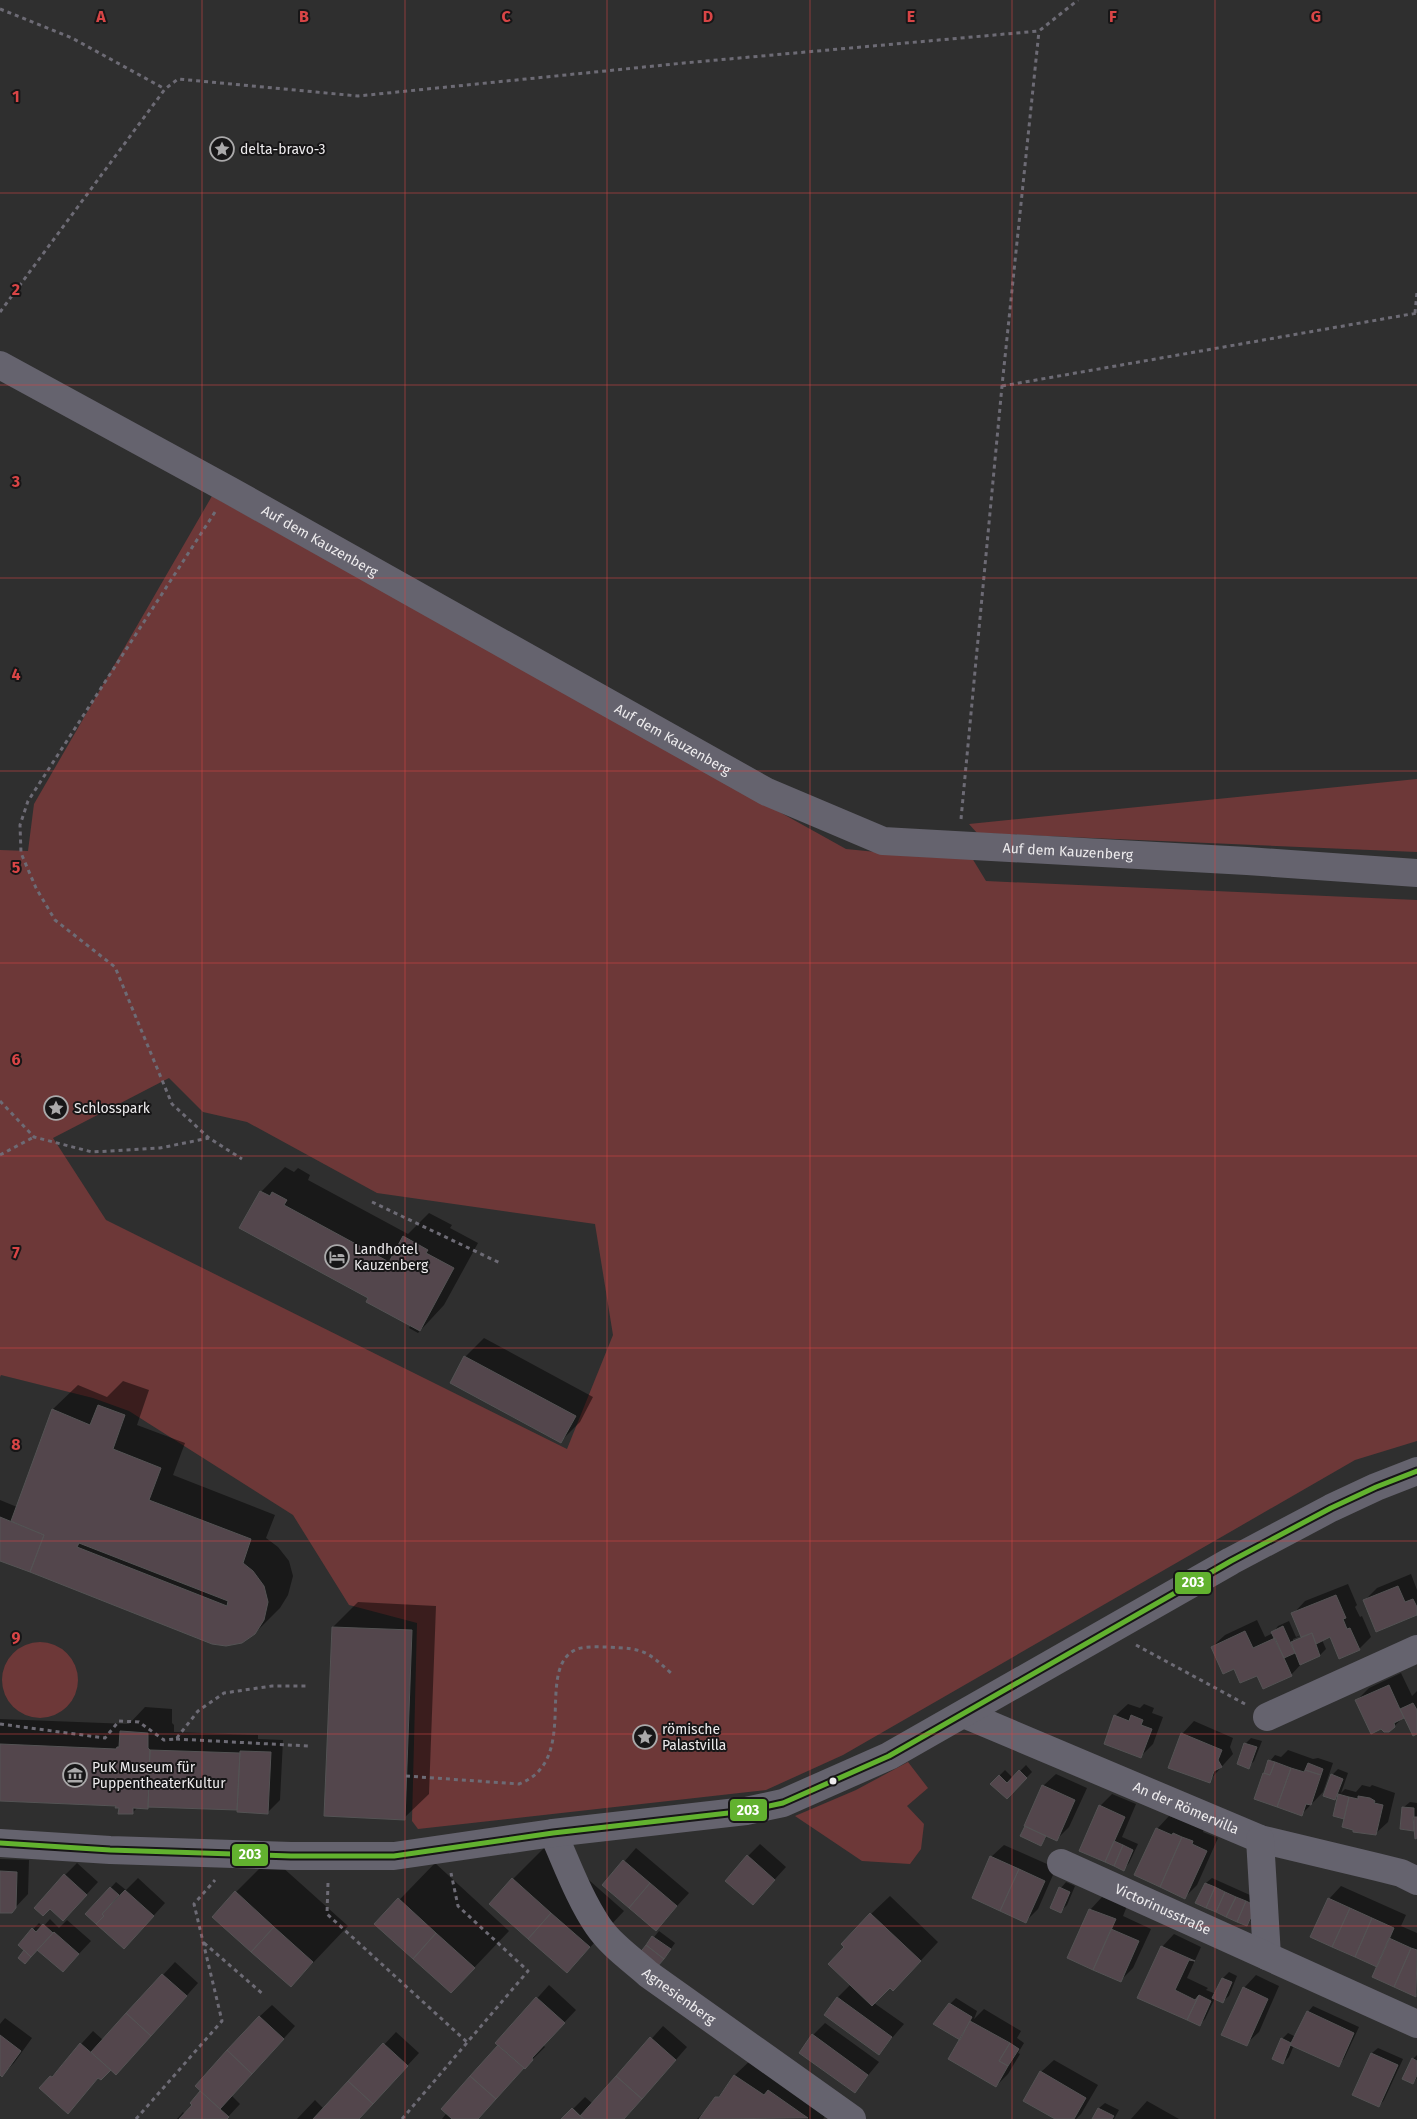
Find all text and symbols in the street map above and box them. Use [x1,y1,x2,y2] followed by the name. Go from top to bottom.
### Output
[95,7,106,26] text: A
[299,7,309,26] text: B
[501,7,511,26] text: C
[703,7,713,26] text: D
[907,7,915,26] text: E
[1109,7,1117,26] text: F
[1311,7,1321,26] text: G
[12,87,20,106] text: 1
[209,136,235,162] place icon: delta-bravo-3
[240,141,326,158] place label: delta-bravo-3
[12,280,20,299] text: 2
[11,472,20,491] text: 3
[259,502,382,581] street label: Auf dem Kauzenberg
[11,665,21,684] text: 4
[612,700,735,779] street label: Auf dem Kauzenberg
[1002,839,1134,863] street label: Auf dem Kauzenberg
[12,858,21,877] text: 5
[11,1050,21,1069] text: 6
[43,1095,69,1121] place icon: Schlosspark
[74,1100,151,1117] place label: Schlosspark
[354,1241,429,1274] place label: Landhotel Kauzenberg
[12,1243,20,1262] text: 7
[324,1244,350,1270] hotel icon: Landhotel Kauzenberg
[11,1435,21,1454] text: 8
[1174,1571,1212,1595] line badge: 203
[1182,1574,1204,1591] text: 203
[12,1628,21,1647] text: 9
[662,1721,726,1754] place label: römische Palastvilla
[632,1724,658,1750] place icon: römische Palastvilla
[92,1759,226,1792] place label: PuK Museum für PuppentheaterKultur
[62,1762,88,1788] museum icon: PuK Museum für PuppentheaterKultur
[828,1776,838,1786] unlabelled marker
[1131,1778,1241,1838] street label: An der Römervilla
[729,1798,768,1822] line badge: 203
[737,1802,759,1819] text: 203
[231,1843,269,1867] line badge: 203
[239,1846,261,1863] text: 203
[1112,1880,1214,1938] street label: Victorinusstraße
[639,1964,720,2028] street label: Agnesienberg

